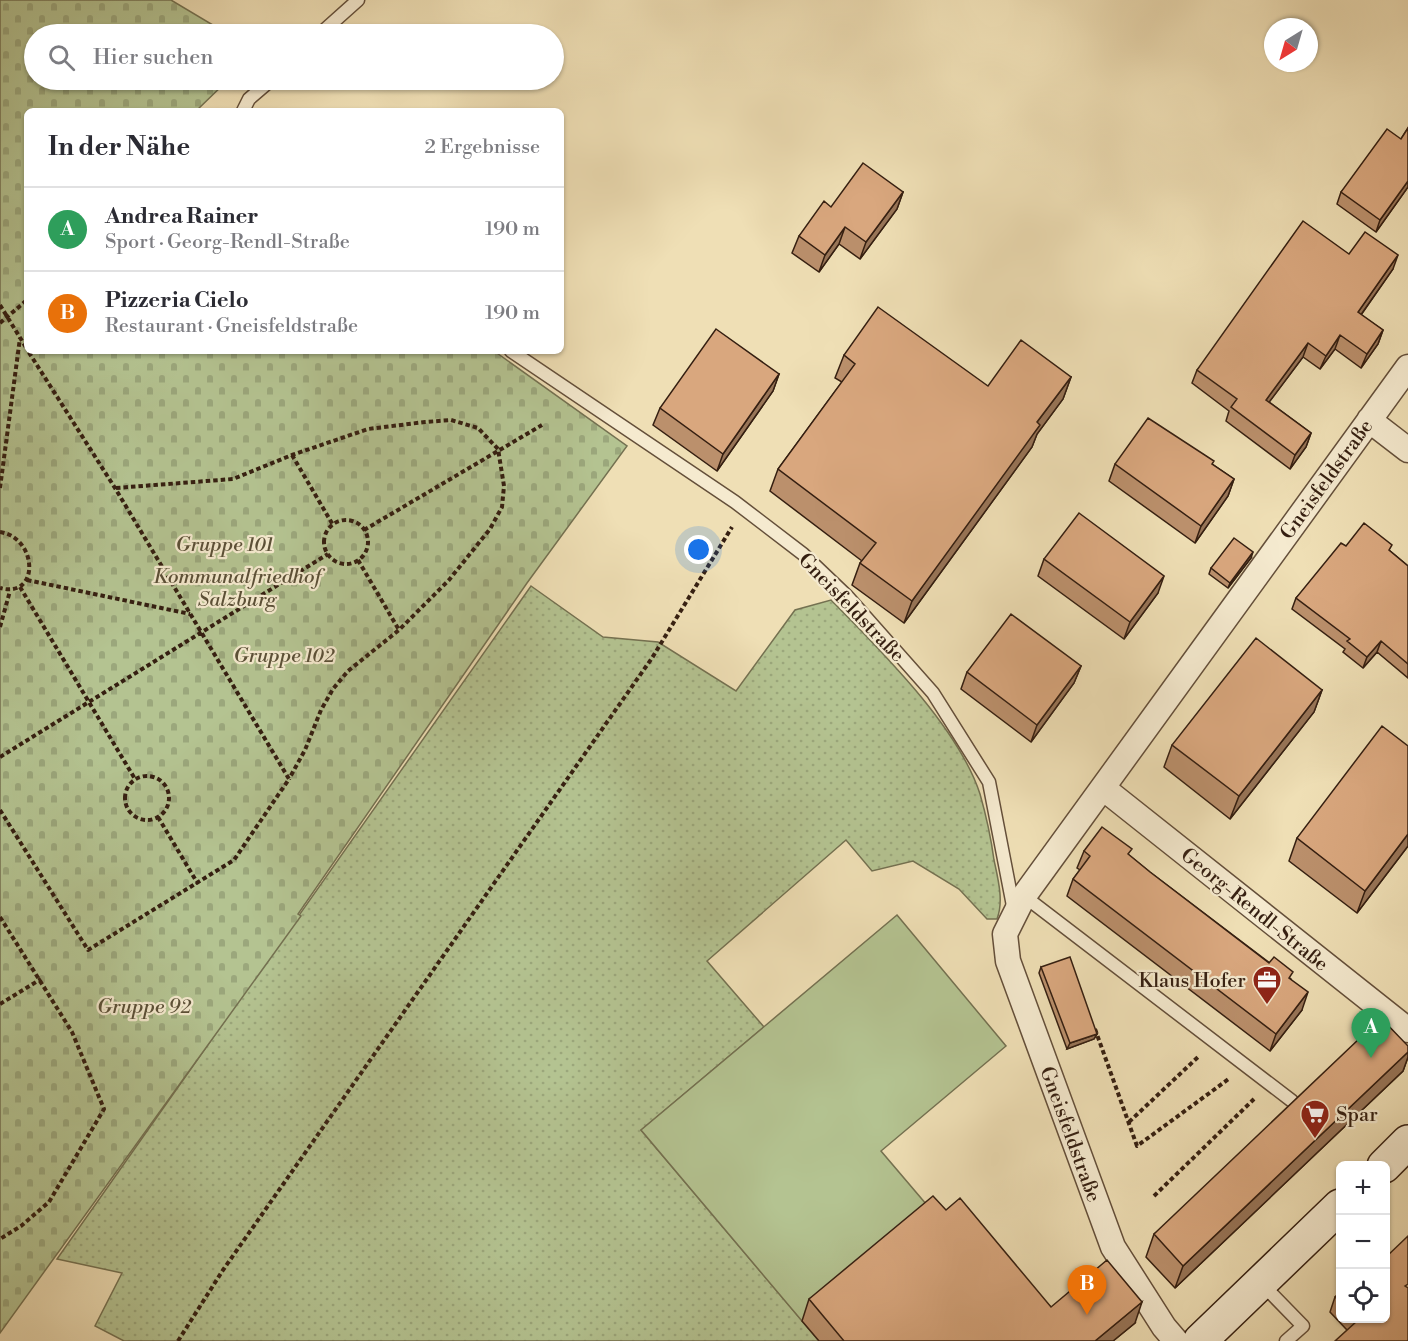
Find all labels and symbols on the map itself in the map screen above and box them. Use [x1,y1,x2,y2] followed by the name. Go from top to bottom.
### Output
[1264,18,1318,72] north arrow
[1275,415,1379,545] street label: Gneisfeldstraße
[175,533,273,558] park label: Gruppe 101
[684,535,713,564] your location
[792,548,909,668] street label: Gneisfeldstraße
[153,565,325,613] park label: Kommunalfriedhof Salzburg
[233,644,335,669] park label: Gruppe 102
[1175,843,1333,977] street label: Georg-Rendl-Straße
[1251,964,1283,1006] office icon: Klaus Hofer
[1139,969,1246,994] place label: Klaus Hofer
[97,995,191,1020] park label: Gruppe 92
[1352,1008,1390,1058] pin: A
[1034,1063,1106,1206] street label: Gneisfeldstraße
[1299,1098,1331,1140] supermarket icon: Spar
[1336,1103,1378,1128] place label: Spar
[1068,1266,1106,1315] pin: B

